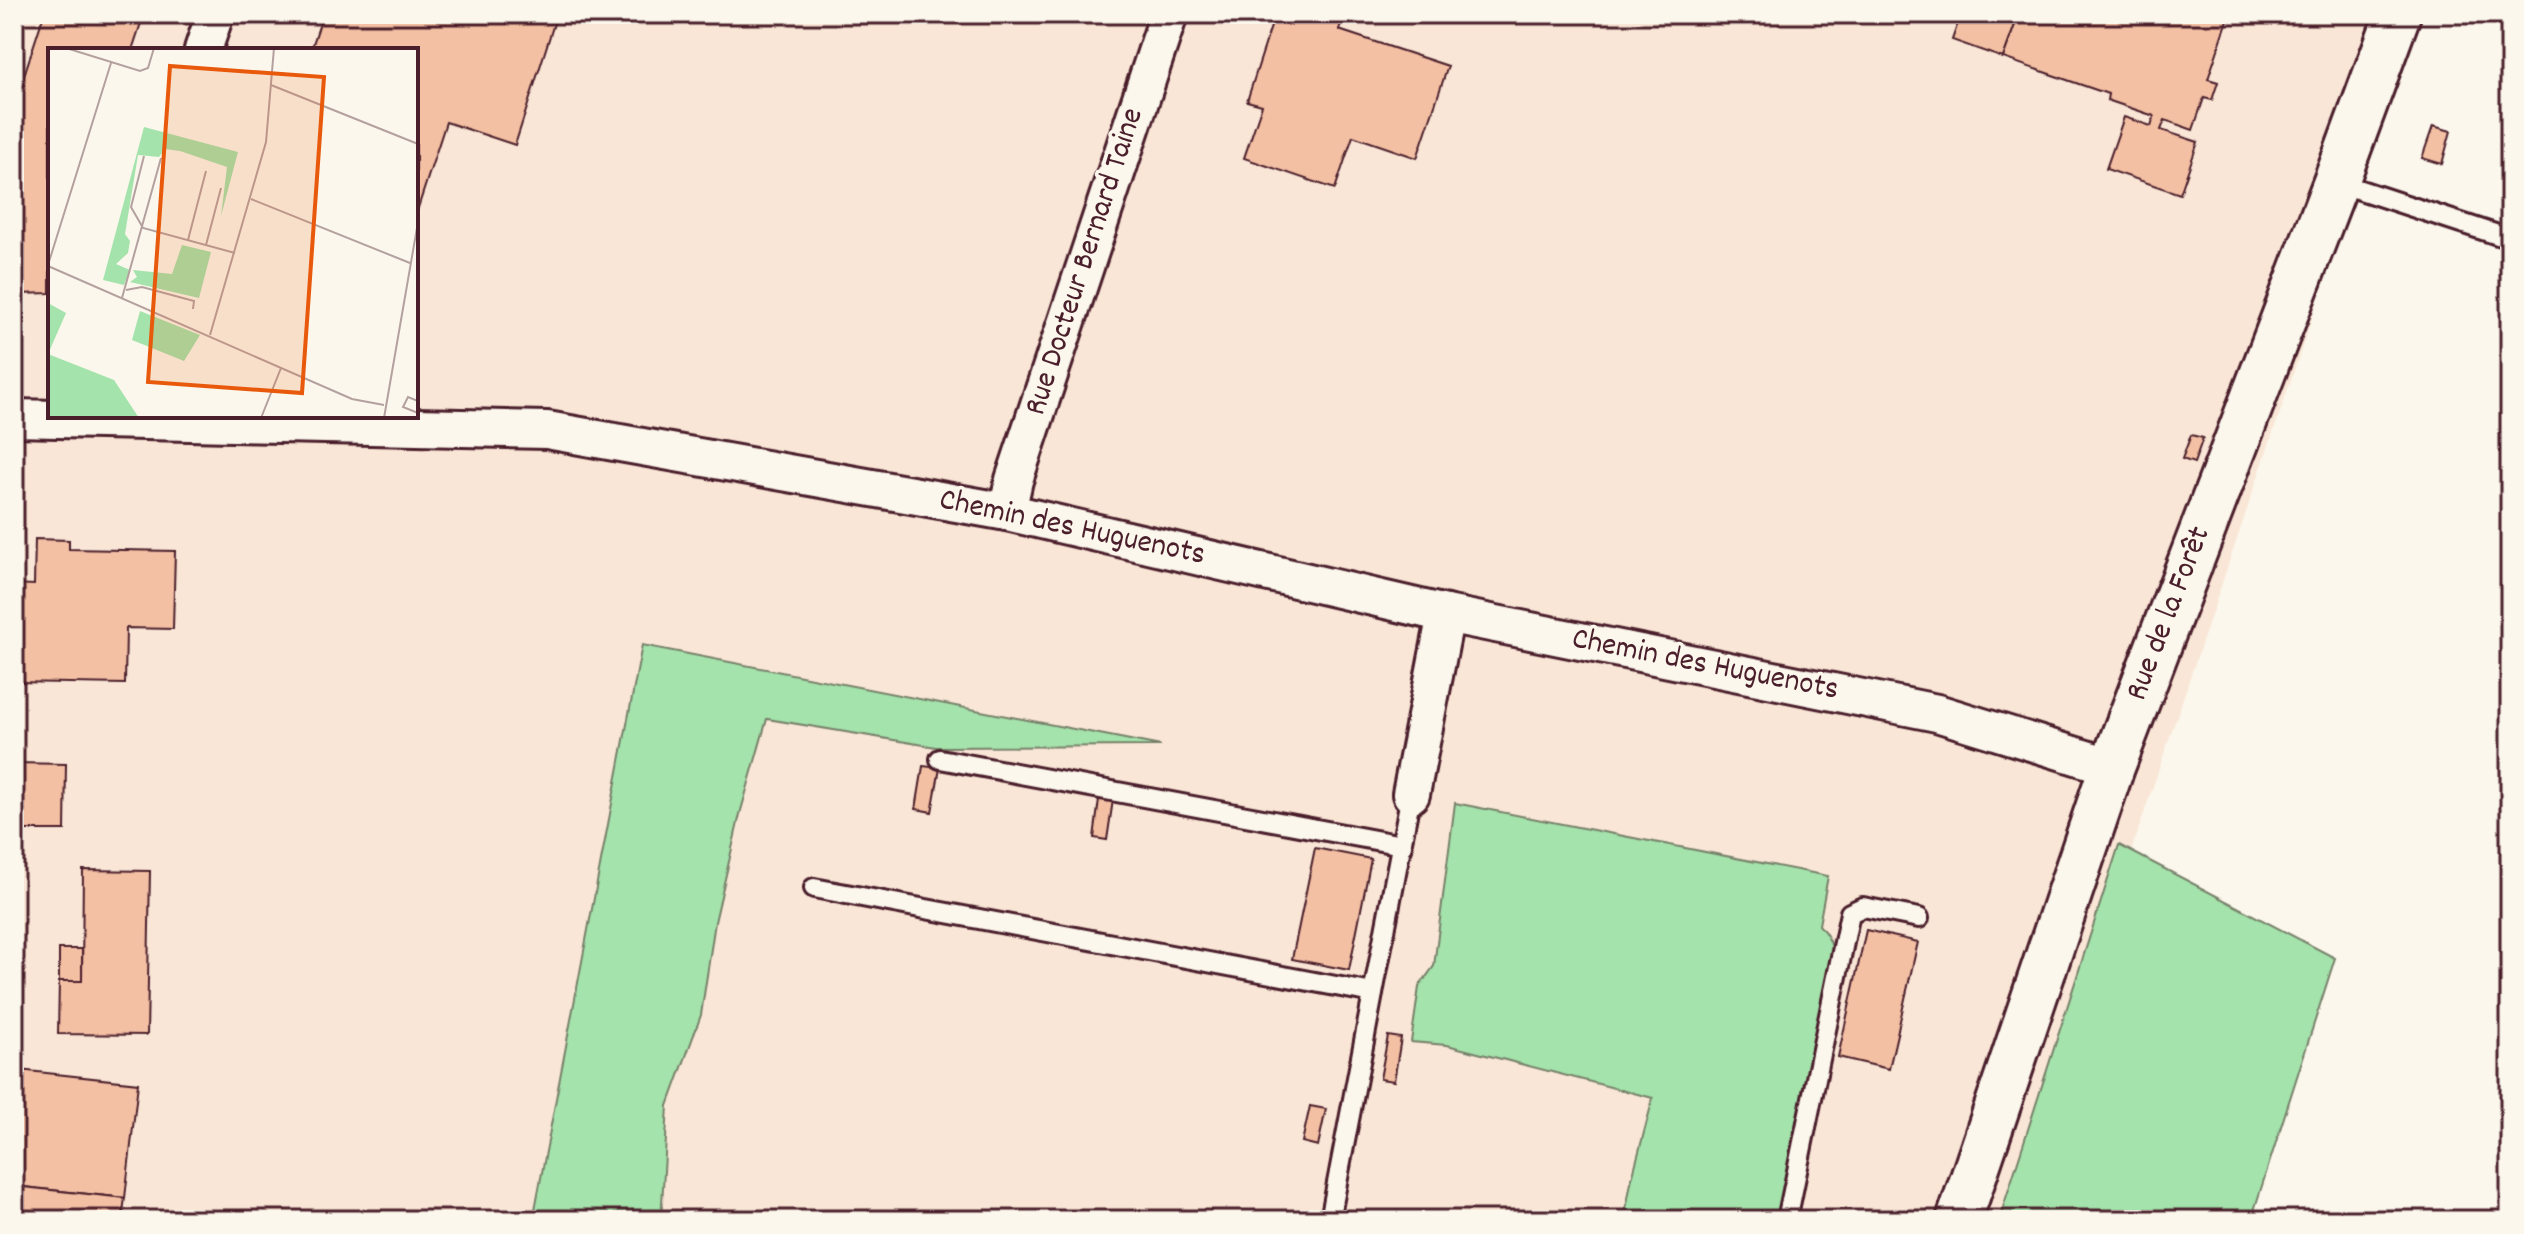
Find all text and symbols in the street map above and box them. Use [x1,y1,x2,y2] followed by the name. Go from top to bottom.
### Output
[48,48,418,418] inset map
[1015,102,1157,422] street label: Rue Docteur Bernard Taine
[935,478,1209,580] street label: Chemin des Huguenots
[2116,520,2224,708] street label: Rue de la Forêt
[1568,618,1842,714] street label: Chemin des Huguenots

